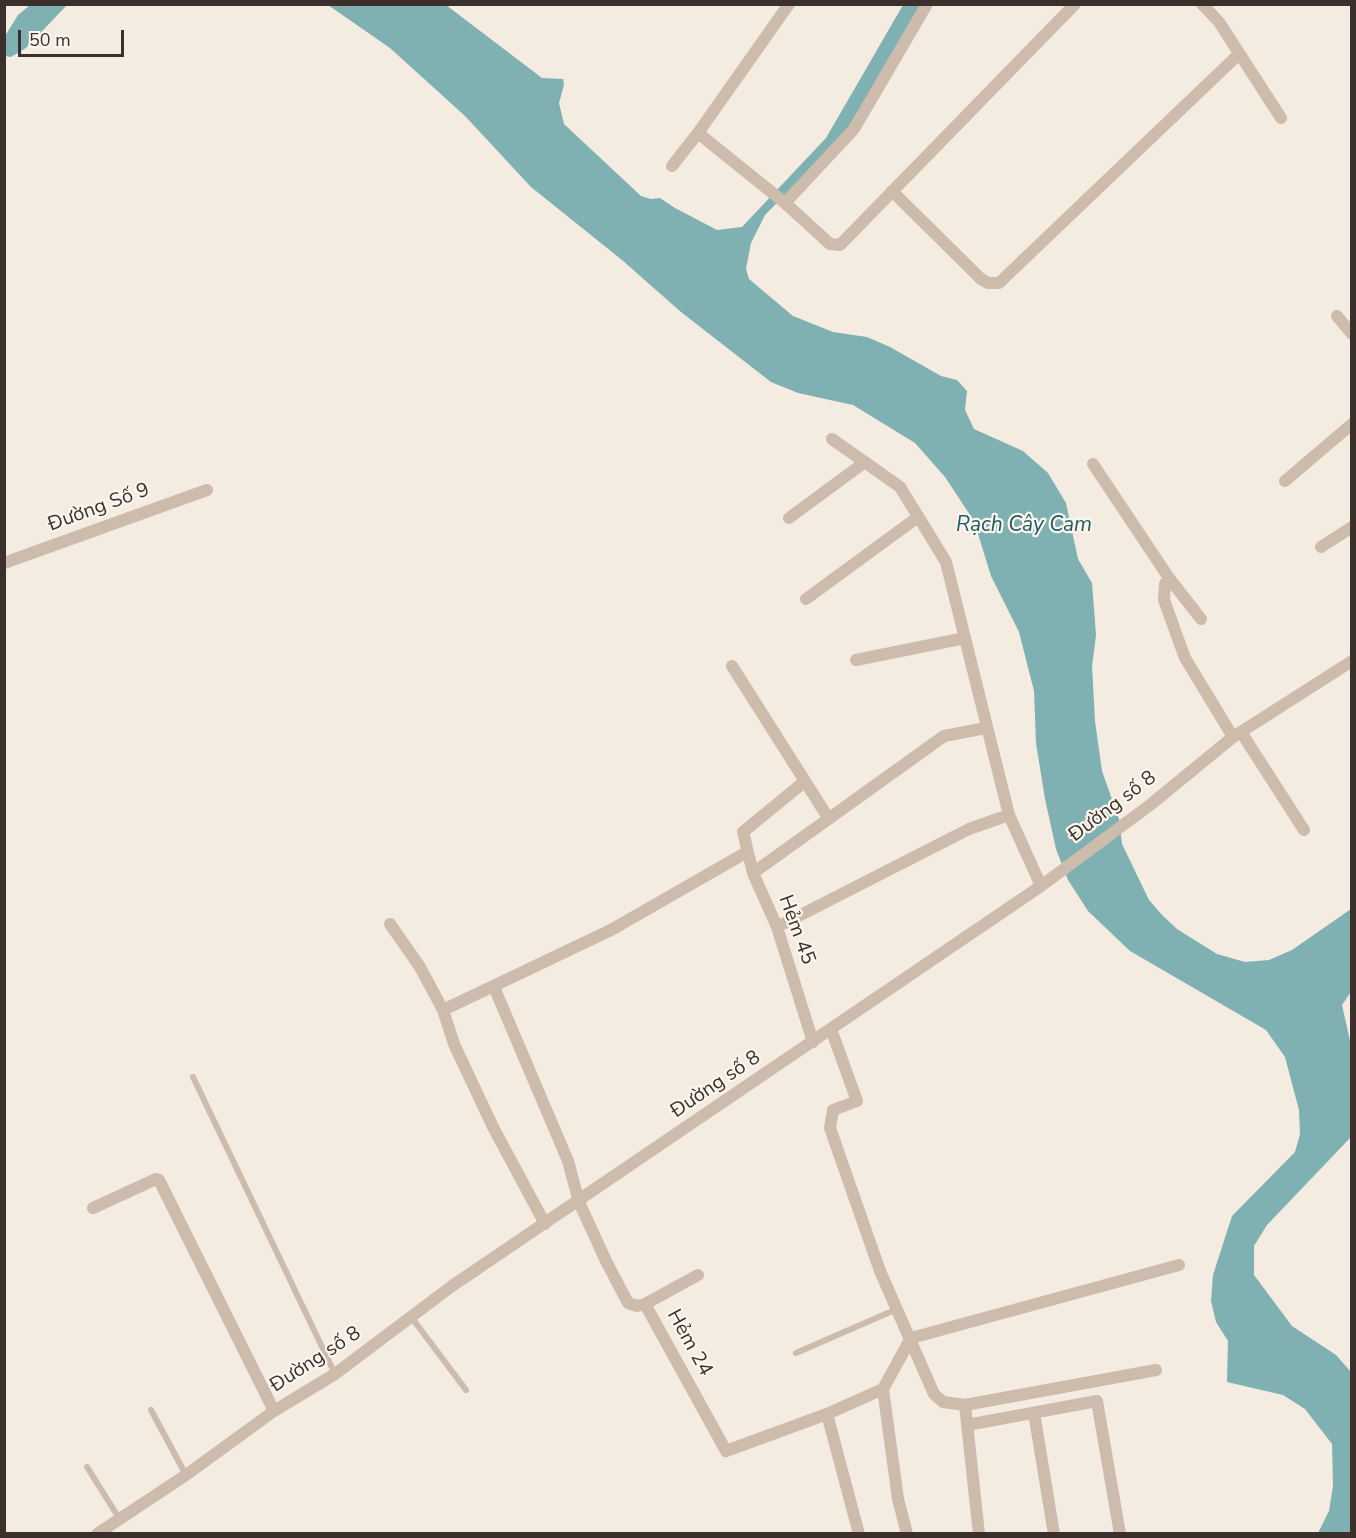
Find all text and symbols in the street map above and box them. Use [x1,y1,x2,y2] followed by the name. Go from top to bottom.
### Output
[21,18,128,56] scale bar
[29,28,71,52] text: 50 m
[45,479,153,537] street label: Đường Số 9
[956,513,1092,539] water label: Rạch Cây Cam
[1065,766,1161,848] street label: Đường số 8
[772,892,820,968] street label: Hẻm 45
[666,1046,766,1124] street label: Đường số 8
[661,1306,717,1380] street label: Hẻm 24
[266,1322,366,1398] street label: Đường số 8

